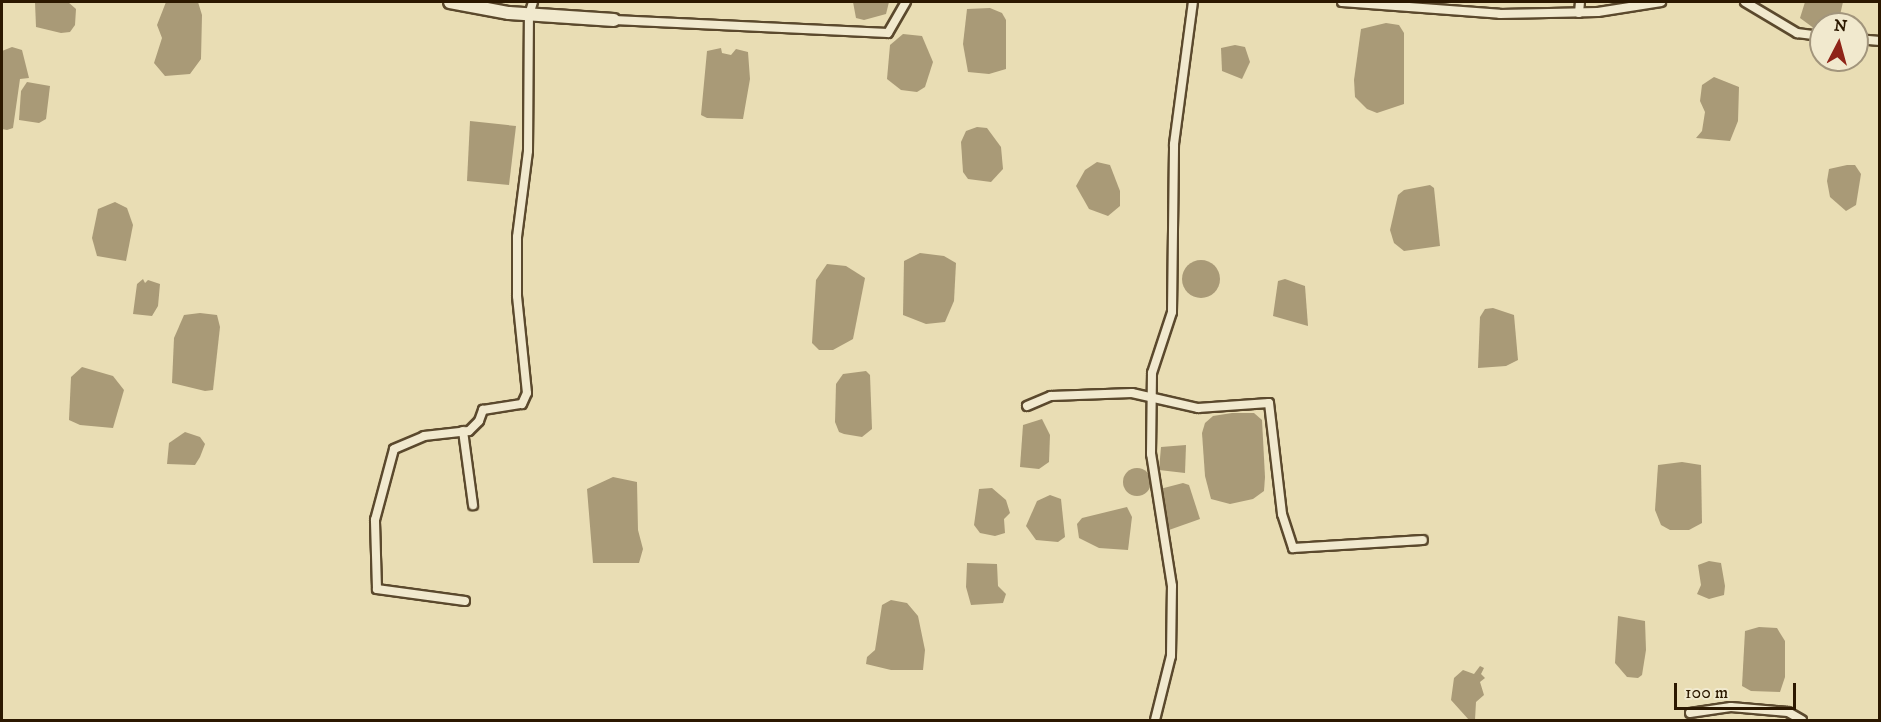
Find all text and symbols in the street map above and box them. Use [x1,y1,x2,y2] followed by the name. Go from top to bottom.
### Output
[1809,12,1869,72] north arrow
[1833,15,1848,37] text: N
[1677,671,1798,709] scale bar
[1685,682,1728,704] text: 100 m

